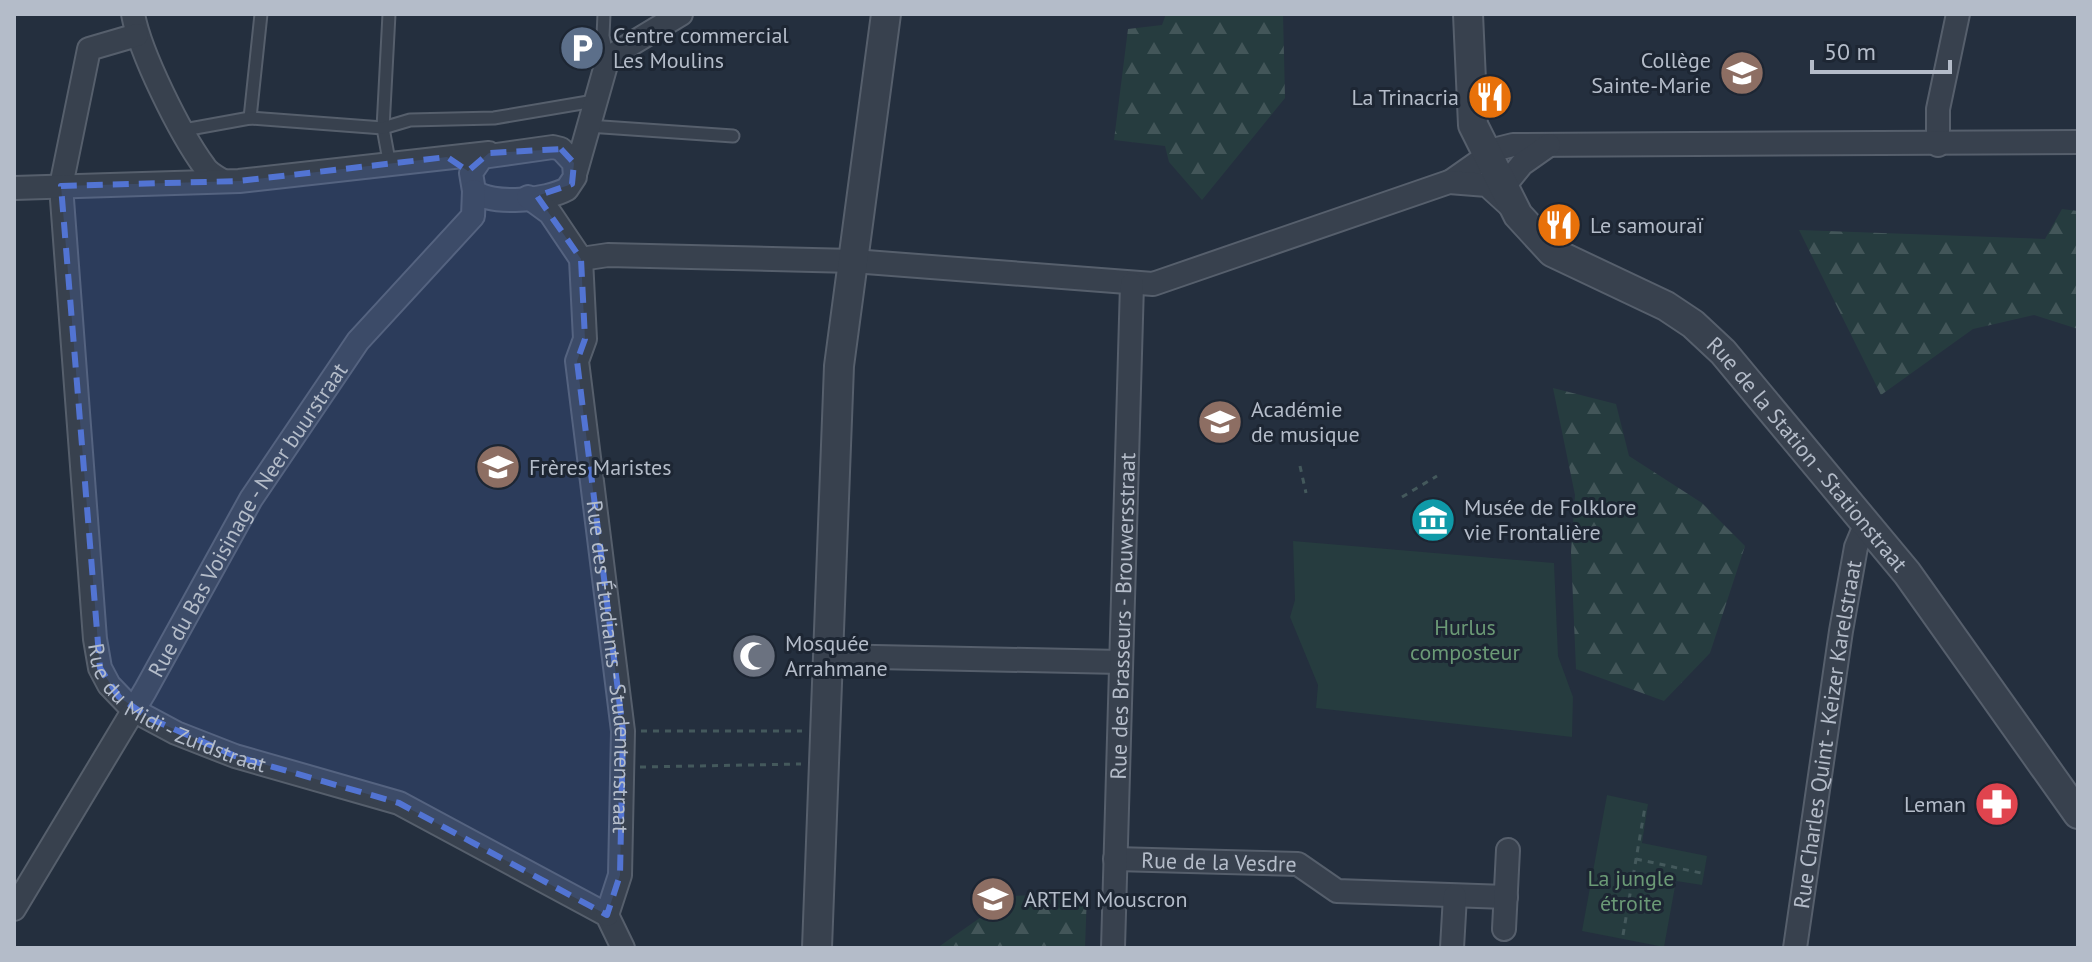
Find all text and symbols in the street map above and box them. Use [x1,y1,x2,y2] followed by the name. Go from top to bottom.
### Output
[613,21,789,74] place label: Centre commercial Les Moulins
[558,24,606,72] parking icon: Centre commercial Les Moulins
[1812,24,1950,74] scale bar
[1824,36,1876,67] text: 50 m
[1591,46,1711,99] place label: Collège Sainte-Marie
[1718,49,1766,97] school or university icon: Collège Sainte-Marie
[1466,73,1514,121] restaurant icon: La Trinacria
[1352,83,1459,111] place label: La Trinacria
[1535,201,1583,249] restaurant icon: Le samouraï
[1590,211,1704,239] place label: Le samouraï
[1701,330,1914,578] street label: Rue de la Station - Stationstraat
[142,357,354,682] street label: Rue du Bas Voisinage - Neer buurstraat
[1251,395,1360,448] place label: Académie de musique
[1196,398,1244,446] school or university icon: Académie de musique
[474,443,522,491] school or university icon: Frères Maristes
[1104,452,1141,780] street label: Rue des Brasseurs - Brouwersstraat
[529,453,671,481] place label: Frères Maristes
[1464,493,1636,546] place label: Musée de Folklore vie Frontalière
[1409,496,1457,544] museum icon: Musée de Folklore vie Frontalière
[580,499,637,834] street label: Rue des Étudiants - Studentenstraat
[1787,557,1867,910] street label: Rue Charles Quint - Keizer Karelstraat
[1410,613,1520,666] park label: Hurlus composteur
[785,629,888,682] place label: Mosquée Arrahmane
[730,632,778,680] mosque icon: Mosquée Arrahmane
[82,641,270,778] street label: Rue du Midi - Zuidstraat
[1973,780,2021,828] pharmacy icon: Leman
[1904,790,1966,818] place label: Leman
[1141,846,1297,878] street label: Rue de la Vesdre
[1588,864,1674,917] park label: La jungle étroite
[969,875,1017,923] school or university icon: ARTEM Mouscron
[1024,885,1187,913] place label: ARTEM Mouscron

